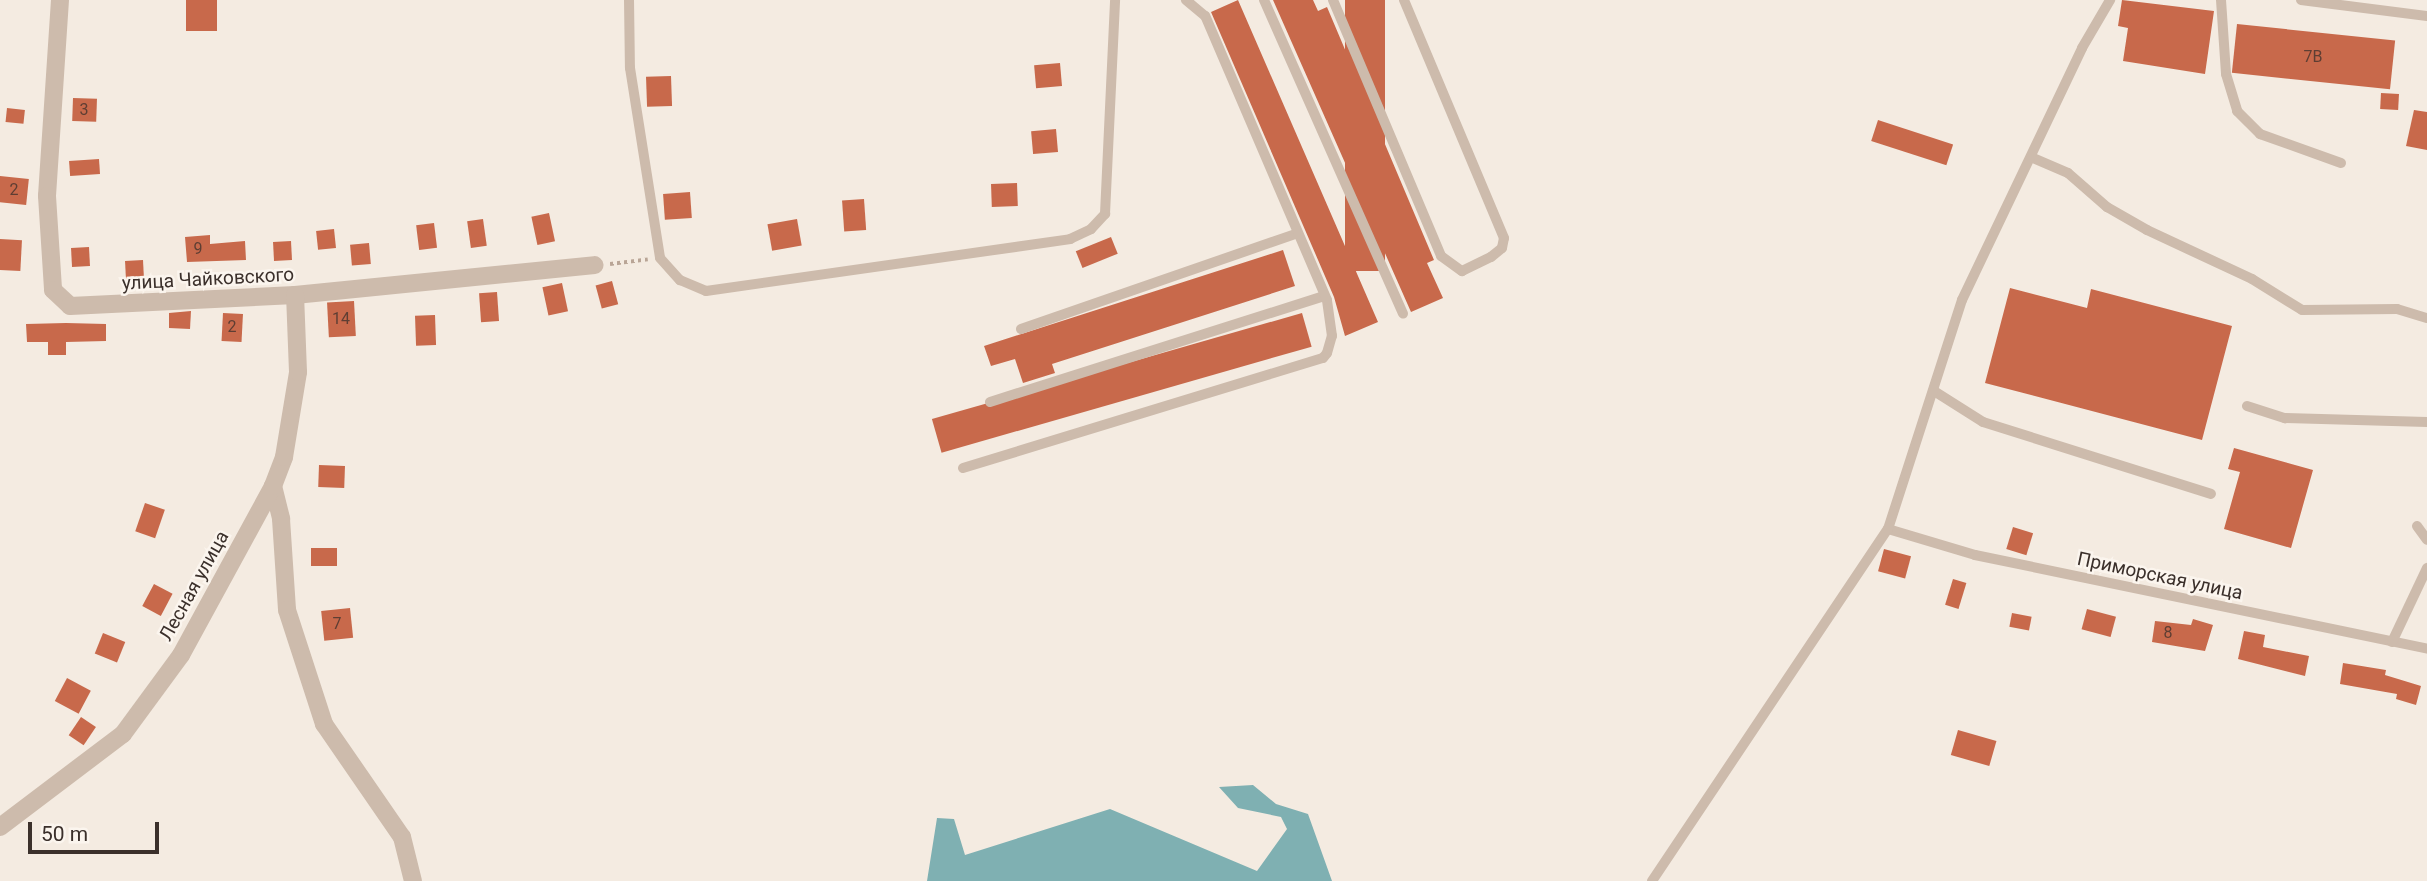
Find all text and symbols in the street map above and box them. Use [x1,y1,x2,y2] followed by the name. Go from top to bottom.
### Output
[2304,47,2322,67] house number: 7В
[80,100,88,120] house number: 3
[10,180,18,200] house number: 2
[194,239,202,259] house number: 9
[121,263,295,295] street label: улица Чайковского
[332,309,350,329] house number: 14
[228,317,236,337] house number: 2
[154,527,234,645] street label: Лесная улица
[2075,547,2245,605] street label: Приморская улица
[333,614,341,634] house number: 7
[2164,623,2172,643] house number: 8
[32,808,163,852] scale bar
[41,822,88,846] text: 50 m

